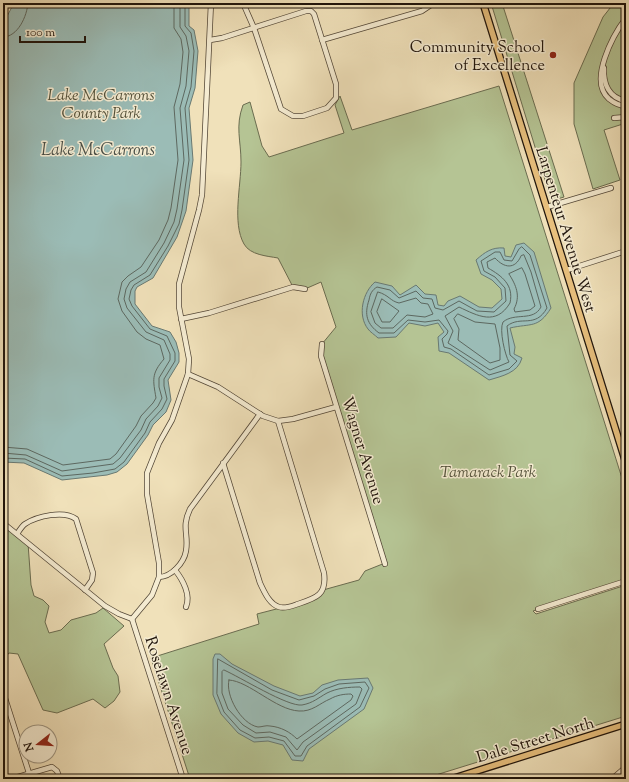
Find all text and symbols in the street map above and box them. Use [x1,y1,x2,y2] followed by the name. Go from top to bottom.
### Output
[20,18,85,44] scale bar
[26,24,55,42] text: 100 m
[410,37,546,78] place label: Community School of Excellence
[548,50,558,60] marker: Community School of Excellence
[47,85,155,126] park label: Lake McCarrons County Park
[41,139,155,163] water label: Lake McCarrons
[528,144,601,316] street label: Larpenteur Avenue West
[334,394,389,507] street label: Wagner Avenue
[440,462,536,485] park label: Tamarack Park
[138,634,198,758] street label: Roselawn Avenue
[474,712,598,770] street label: Dale Street North
[18,724,58,764] north arrow
[20,740,39,754] text: N

